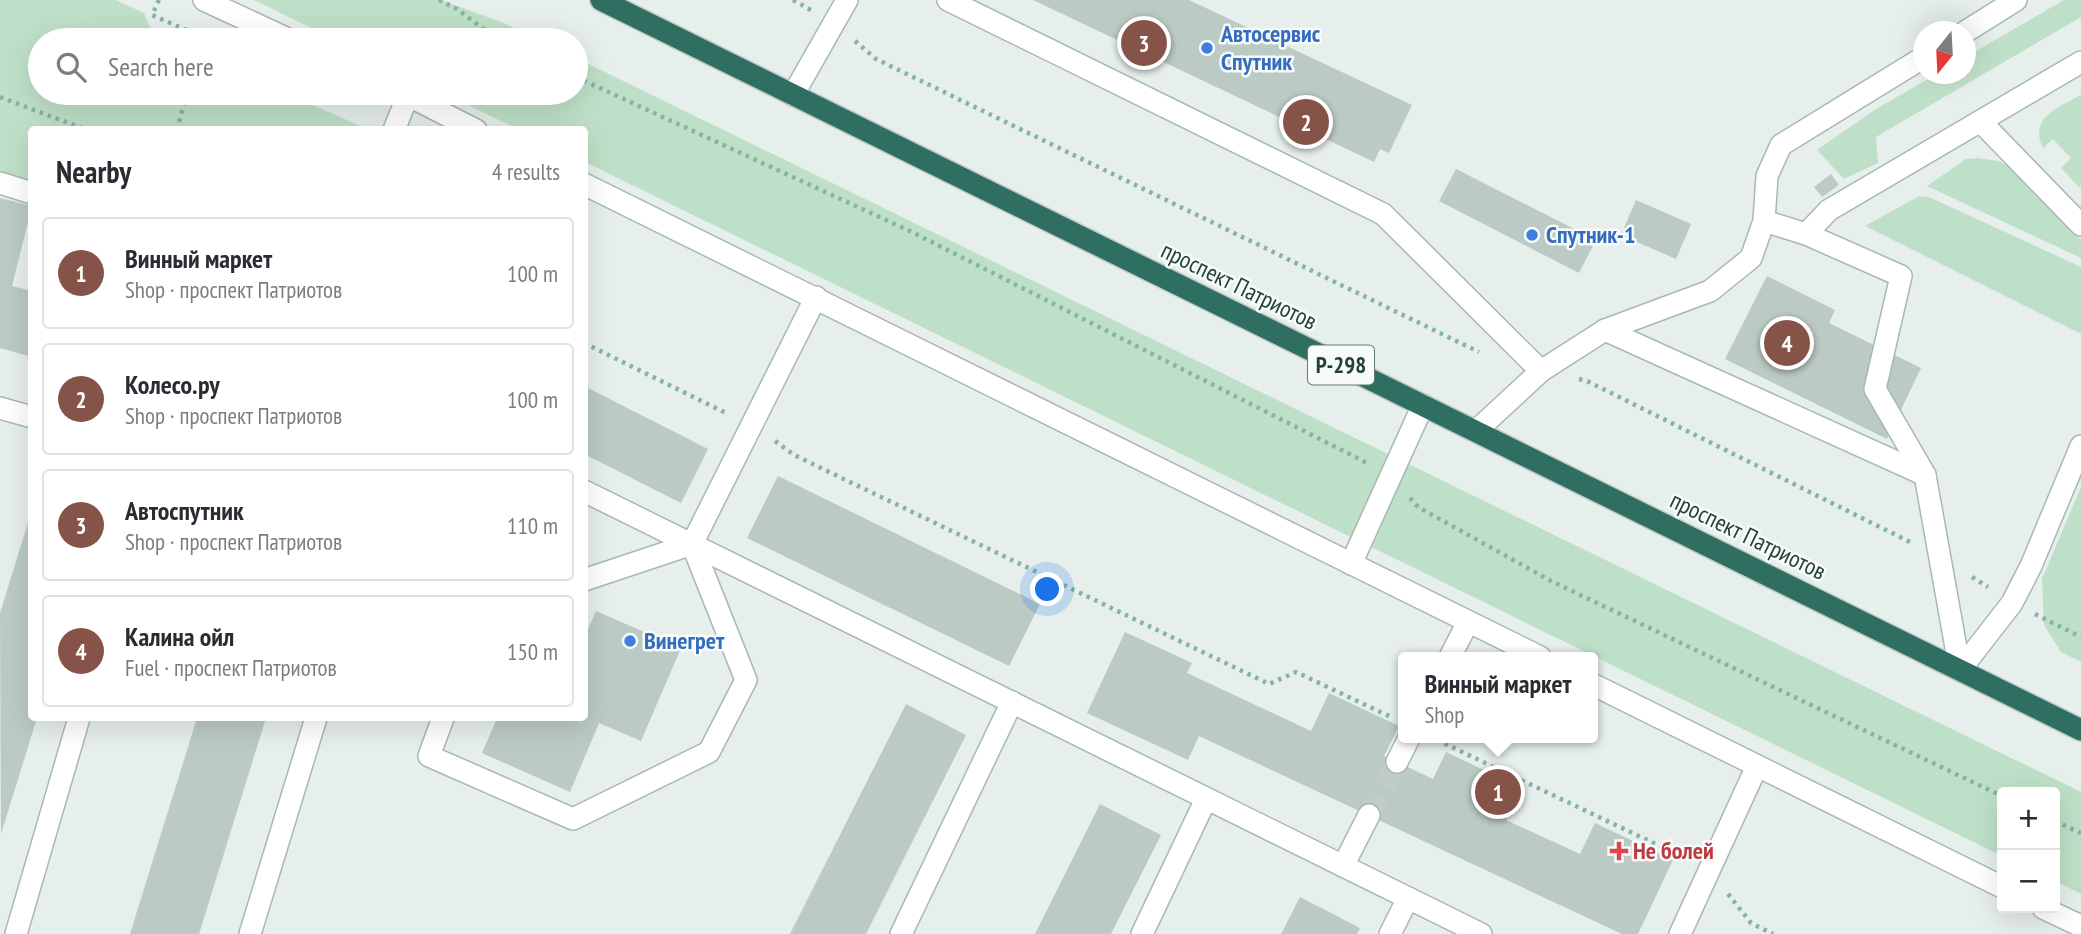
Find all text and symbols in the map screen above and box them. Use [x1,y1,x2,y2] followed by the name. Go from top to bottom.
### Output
[1121,17,1167,69] pin: 3
[1220,18,1321,77] place label: Автосервис Спутник
[1913,21,1976,84] north arrow
[28,28,588,105] search box
[1199,40,1215,56] marker: Автосервис Спутник
[52,48,90,86] icon: search
[108,50,214,83] text: Search here
[1283,96,1329,148] pin: 2
[56,152,131,191] text: Nearby
[492,157,560,186] text: 4 results
[1546,219,1636,250] place label: Спутник-1
[1524,227,1540,243] marker: Спутник-1
[1156,234,1322,337] street label: проспект Патриотов
[125,242,272,275] text: Винный маркет
[76,259,87,288] text: 1
[507,259,558,288] text: 100 m
[125,275,342,304] text: Shop · проспект Патриотов
[1764,317,1810,369] pin: 4
[1308,346,1374,384] road number: Р-298
[125,368,220,401] text: Колесо.ру
[76,385,87,414] text: 2
[507,385,558,414] text: 100 m
[125,401,342,430] text: Shop · проспект Патриотов
[1665,484,1831,587] street label: проспект Патриотов
[125,494,244,527] text: Автоспутник
[76,511,87,540] text: 3
[507,511,558,540] text: 110 m
[125,527,342,556] text: Shop · проспект Патриотов
[1030,572,1064,606] your location
[125,620,234,653] text: Калина ойл
[644,625,725,656] place label: Винегрет
[622,633,638,649] marker: Винегрет
[76,637,87,666] text: 4
[507,637,558,666] text: 150 m
[1398,652,1598,743] popup
[125,653,337,682] text: Fuel · проспект Патриотов
[1424,667,1572,700] text: Винный маркет
[1424,700,1464,729] text: Shop
[1475,766,1521,818] pin: 1
[1997,787,2060,913] map controls
[1997,787,2060,850] button: +
[1633,835,1714,866] place label: Не болей
[1611,843,1627,859] marker: Не болей
[1997,850,2060,913] button: −

